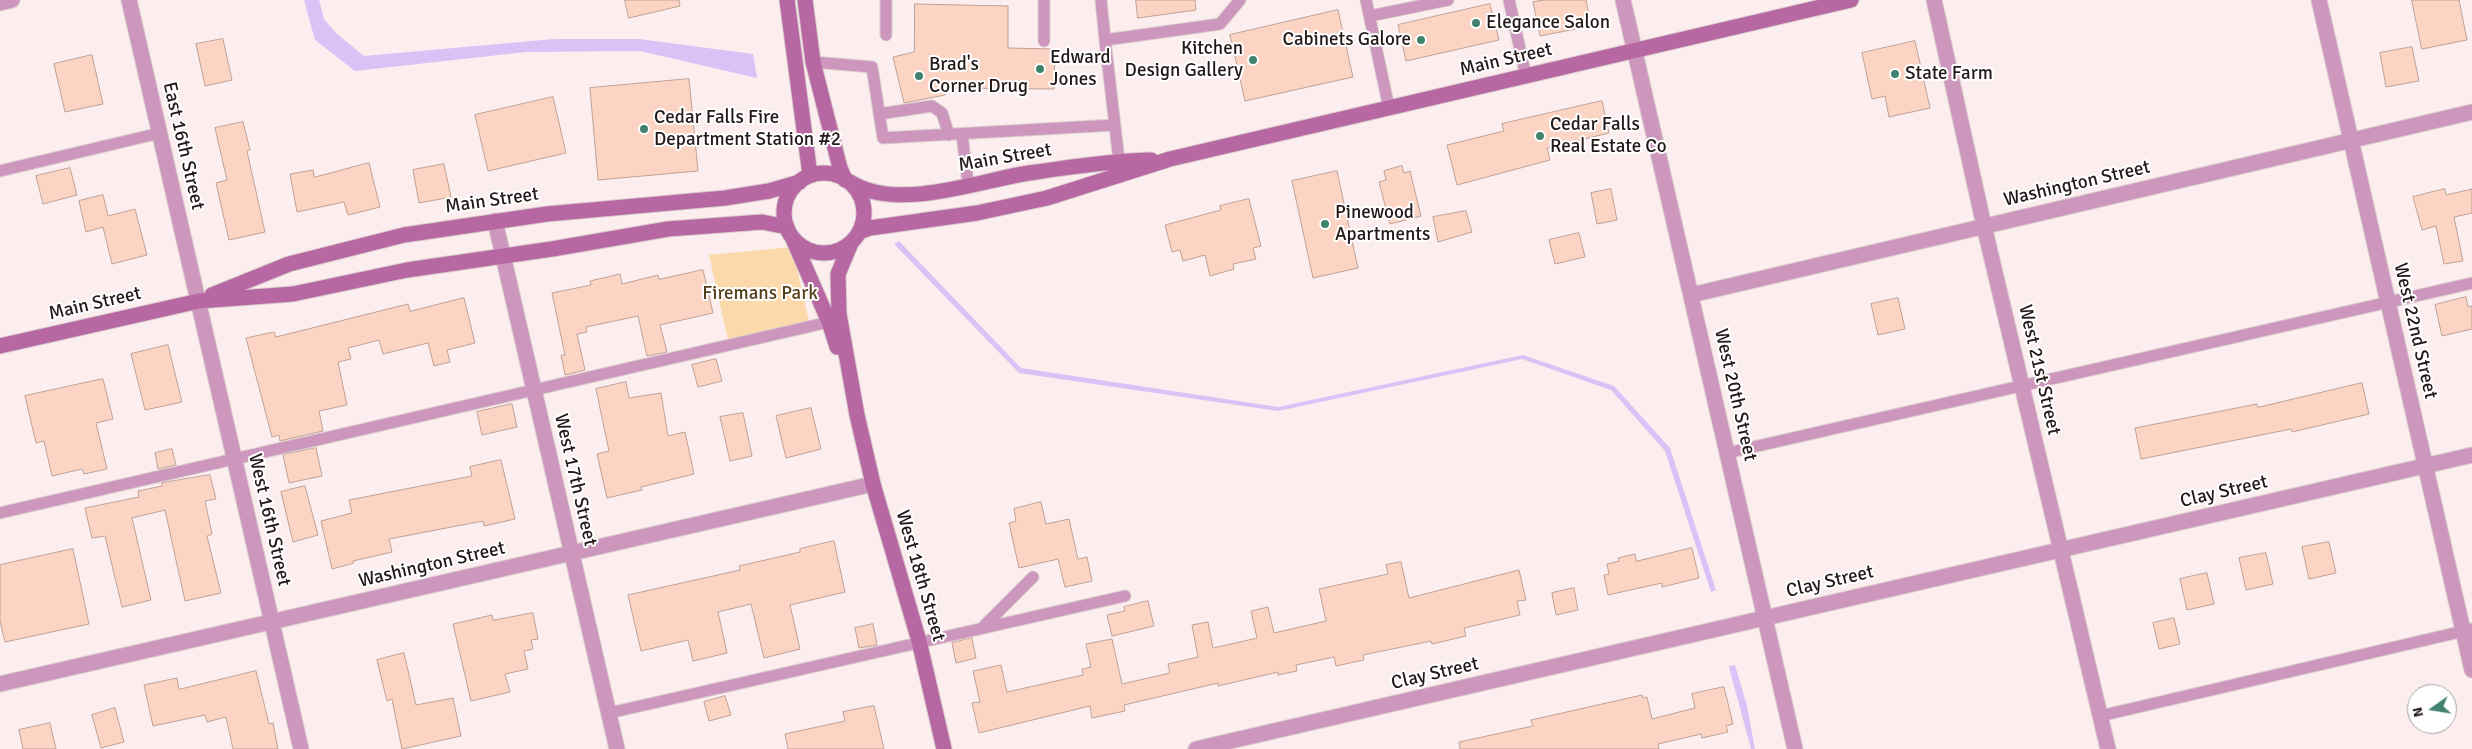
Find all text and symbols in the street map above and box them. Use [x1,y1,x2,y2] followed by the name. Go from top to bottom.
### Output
[1486,12,1610,34] place label: Elegance Salon
[1470,17,1482,29] marker: Elegance Salon
[1283,29,1411,51] place label: Cabinets Galore
[1415,34,1427,46] marker: Cabinets Galore
[1125,38,1243,82] place label: Kitchen Design Gallery
[1458,38,1554,82] street label: Main Street
[1050,47,1111,91] place label: Edward Jones
[929,54,1028,98] place label: Brad's Corner Drug
[1247,54,1259,66] marker: Kitchen Design Gallery
[1034,63,1046,75] marker: Edward Jones
[1905,63,1993,85] place label: State Farm
[1889,68,1901,80] marker: State Farm
[913,70,925,82] marker: Brad's Corner Drug
[157,80,209,212] street label: East 16th Street
[654,107,841,151] place label: Cedar Falls Fire Department Station #2
[1550,114,1667,158] place label: Cedar Falls Real Estate Co
[638,123,650,135] marker: Cedar Falls Fire Department Station #2
[1534,130,1546,142] marker: Cedar Falls Real Estate Co
[957,139,1053,177] street label: Main Street
[2002,156,2152,212] street label: Washington Street
[444,183,540,219] street label: Main Street
[1335,202,1430,246] place label: Pinewood Apartments
[1319,218,1331,230] marker: Pinewood Apartments
[2388,261,2442,401] street label: West 22nd Street
[47,282,143,326] street label: Main Street
[702,283,818,305] park label: Firemans Park
[2013,303,2065,437] street label: West 21st Street
[1709,327,1761,463] street label: West 20th Street
[549,412,601,548] street label: West 17th Street
[243,452,295,588] street label: West 16th Street
[2178,471,2270,513] street label: Clay Street
[890,508,950,644] street label: West 18th Street
[357,537,507,593] street label: Washington Street
[1784,561,1876,603] street label: Clay Street
[1389,653,1481,695] street label: Clay Street
[2407,684,2457,734] north arrow
[2408,706,2427,719] text: N

